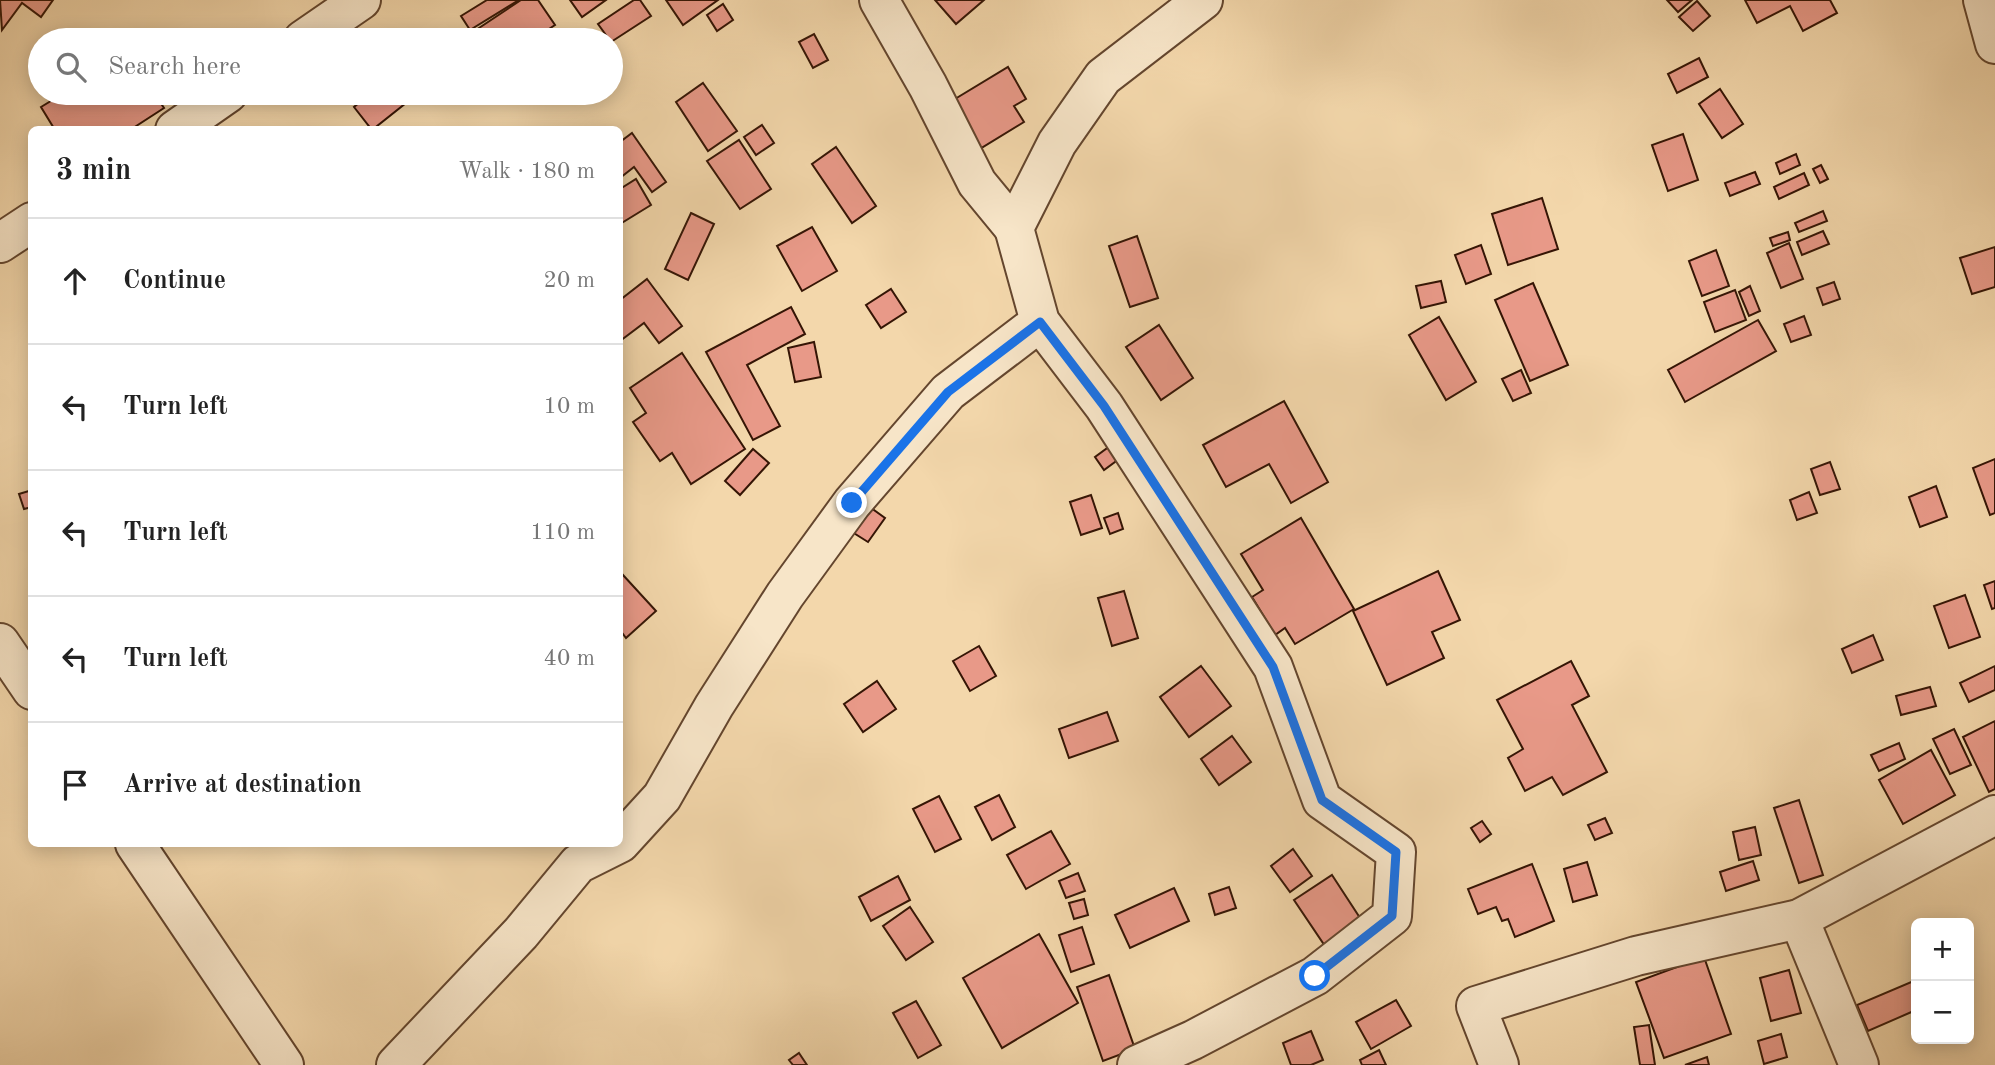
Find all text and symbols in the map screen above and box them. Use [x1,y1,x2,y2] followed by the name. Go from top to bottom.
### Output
[28,28,623,105] search box
[52,48,90,86] icon: search
[108,54,241,80] text: Search here
[56,156,131,186] text: 3 min
[459,160,595,183] text: Walk · 180 m
[56,262,94,300] icon: ahead
[123,268,226,294] text: Continue
[544,269,595,292] text: 20 m
[56,388,94,426] icon: left
[123,394,228,420] text: Turn left
[544,395,595,418] text: 10 m
[836,487,867,518] route end
[56,514,94,552] icon: left
[123,520,228,546] text: Turn left
[530,521,595,544] text: 110 m
[56,640,94,678] icon: left
[123,646,228,672] text: Turn left
[544,647,595,670] text: 40 m
[56,766,94,804] icon: arrive
[123,772,362,798] text: Arrive at destination
[1911,918,1974,1044] map controls
[1911,918,1974,981] button: +
[1299,960,1330,991] route start
[1911,981,1974,1044] button: −

